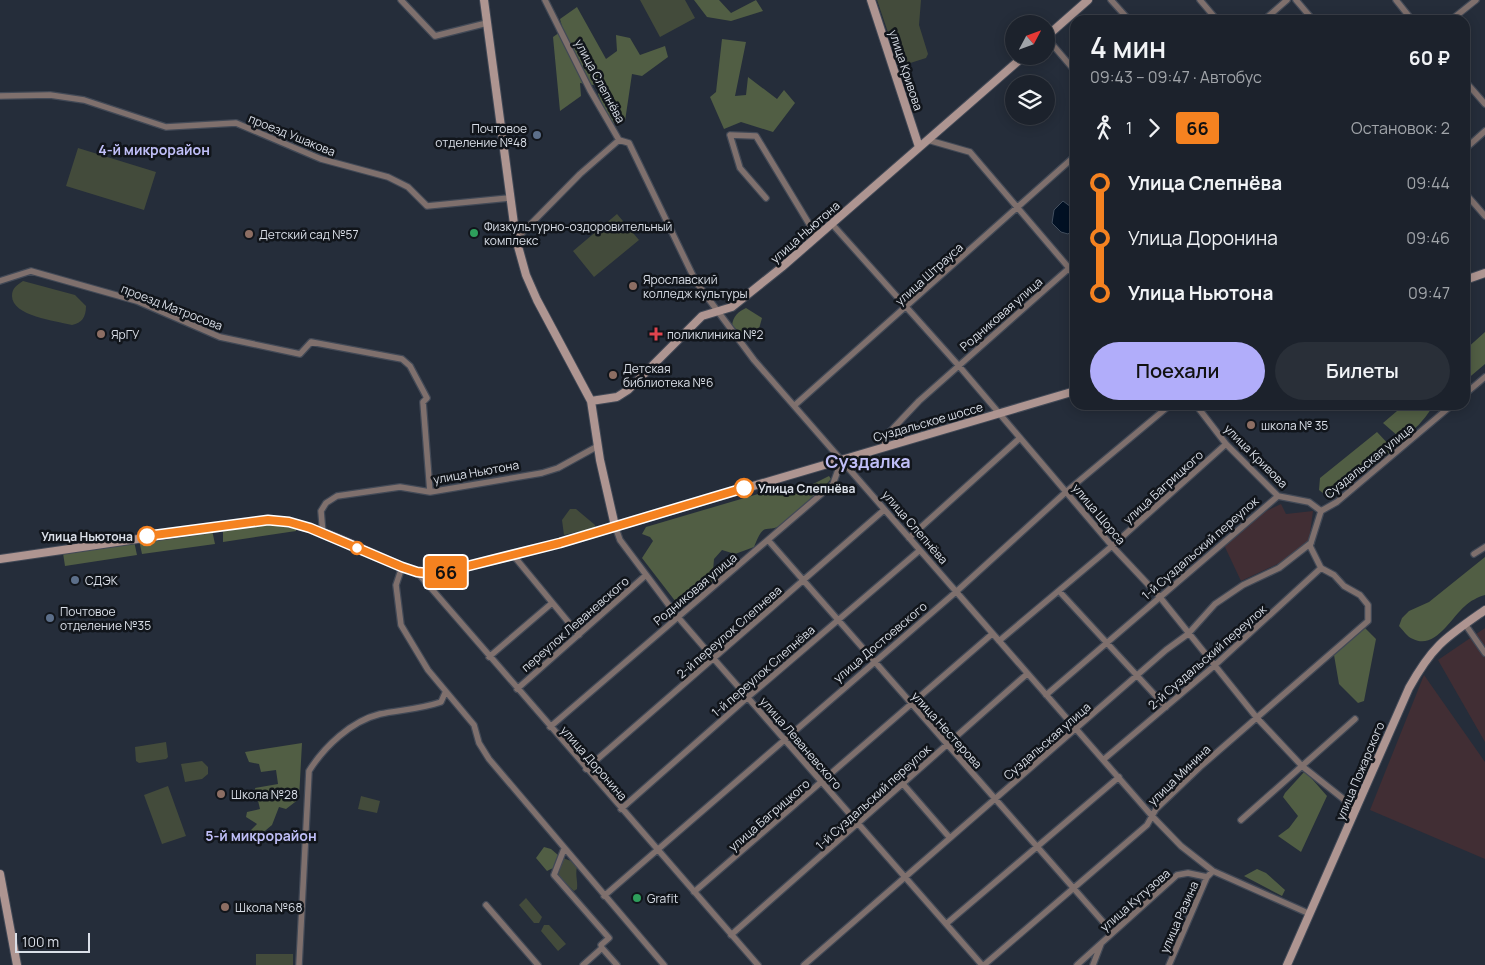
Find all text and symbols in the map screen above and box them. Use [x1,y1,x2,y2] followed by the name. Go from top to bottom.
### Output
[1005,15,1055,65] north arrow
[1005,15,1055,125] map controls
[885,27,927,113] street label: улица Кривова
[1090,28,1166,66] text: 4 мин
[571,36,629,126] street label: улица Слепнёва
[1409,45,1450,71] text: 60 ₽
[1090,66,1262,88] text: 09:43 – 09:47 · Автобус
[1005,75,1055,125] button: layers
[246,110,338,160] street label: проезд Ушакова
[1090,114,1118,142] icon: walk
[1140,114,1168,142] icon: forward
[1186,116,1209,140] text: 66
[1126,117,1132,139] text: 1
[1351,117,1450,139] text: Остановок: 2
[435,120,527,151] place label: Почтовое отделение №48
[531,129,543,141] marker: Почтовое отделение №48
[98,140,210,159] district label: 4-й микрорайон
[1128,170,1282,196] text: Улица Слепнёва
[1407,172,1450,194] text: 09:44
[767,197,843,267] street label: улица Ньютона
[484,218,672,249] place label: Физкультурно-оздоровительный комплекс
[1128,225,1278,251] text: Улица Доронина
[259,226,358,243] place label: Детский сад №57
[468,227,480,239] marker: Физкультурно-оздоровительный комплекс
[1406,227,1450,249] text: 09:46
[243,228,255,240] marker: Детский сад №57
[891,239,967,309] street label: улица Штрауса
[643,271,748,302] place label: Ярославский колледж культуры
[956,273,1046,355] street label: Родниковая улица
[119,280,225,334] street label: проезд Матросова
[627,280,639,292] marker: Ярославский колледж культуры
[1128,280,1273,306] text: Улица Ньютона
[1408,282,1450,304] text: 09:47
[111,326,140,343] place label: ЯрГУ
[667,326,763,343] place label: поликлиника №2
[649,327,663,341] marker: поликлиника №2
[95,328,107,340] marker: ЯрГУ
[1090,342,1265,400] button: Поехали
[1275,342,1450,400] button: Билеты
[623,360,713,391] place label: Детская библиотека №6
[607,369,619,381] marker: Детская библиотека №6
[871,398,985,446] street label: Суздальское шоссе
[1261,417,1328,434] place label: школа № 35
[1245,419,1257,431] marker: школа № 35
[1220,420,1292,492] street label: улица Кривова
[1321,420,1417,502] street label: Суздальская улица
[1119,446,1207,528] street label: улица Багрицкого
[825,449,911,473] district label: Суздалка
[432,456,520,488] street label: улица Ньютона
[734,478,754,498] marker: Улица Слепнёва
[758,480,855,497] place label: Улица Слепнёва
[1068,480,1130,548] street label: улица Щорса
[878,486,952,568] street label: улица Слепнёва
[1138,492,1263,604] street label: 1-й Суздальский переулок
[137,526,157,546] marker: Улица Ньютона
[41,528,133,545] place label: Улица Ньютона
[350,541,364,555] unlabelled marker
[650,549,740,629] street label: Родниковая улица
[424,556,468,588] line badge: 66
[435,560,457,584] text: 66
[85,572,119,589] place label: СДЭК
[518,572,632,676] street label: переулок Леваневского
[69,574,81,586] marker: СДЭК
[673,582,785,682] street label: 2-й переулок Слепнева
[830,598,930,686] street label: улица Достоевского
[1144,600,1271,713] street label: 2-й Суздальский переулок
[60,603,151,634] place label: Почтовое отделение №35
[44,612,56,624] marker: Почтовое отделение №35
[708,621,818,721] street label: 1-й переулок Слепнёва
[908,688,986,772] street label: улица Нестерова
[756,693,846,793] street label: улица Леваневского
[1000,698,1094,784] street label: Суздальская улица
[1332,719,1388,823] street label: улица Пожарского
[557,722,631,804] street label: улица Доронина
[812,740,935,853] street label: 1-й Суздальский переулок
[1144,741,1214,809] street label: улица Минина
[725,775,813,855] street label: улица Багрицкого
[231,786,298,803] place label: Школа №28
[215,788,227,800] marker: Школа №28
[205,826,317,845] district label: 5-й микрорайон
[1096,865,1174,935] street label: улица Кутузова
[1156,878,1202,956] street label: улица Разина
[647,890,678,907] place label: Grafit
[631,892,643,904] marker: Grafit
[235,899,303,916] place label: Школа №68
[219,901,231,913] marker: Школа №68
[15,930,90,953] scale bar
[22,932,59,951] text: 100 m

